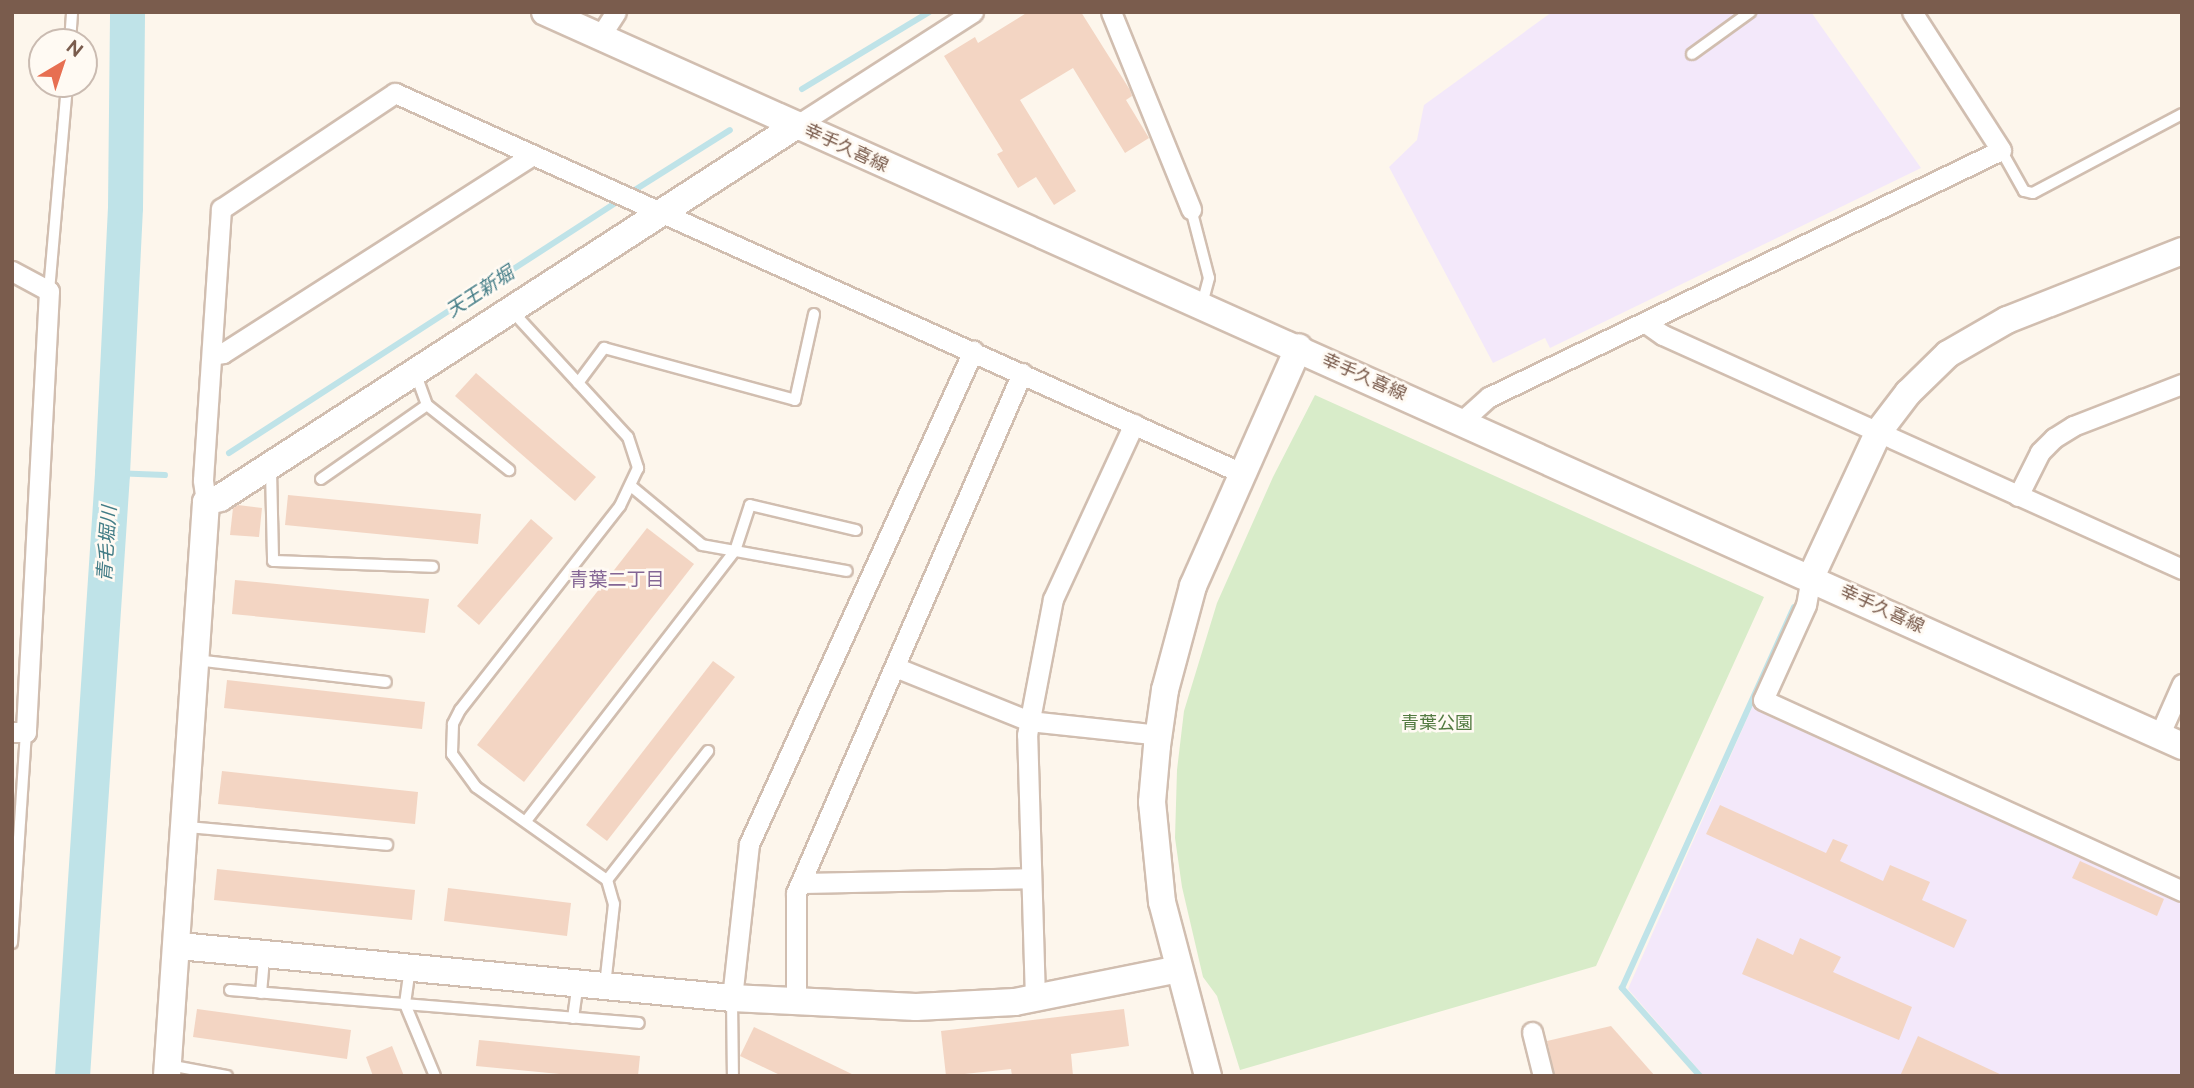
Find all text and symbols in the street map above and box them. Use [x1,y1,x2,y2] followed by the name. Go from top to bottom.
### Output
[28,28,98,98] north arrow
[62,35,88,61] text: N
[801,119,891,177] street label: 幸手久喜線
[442,262,518,322] water label: 天王新堀
[1318,349,1410,405] street label: 幸手久喜線
[93,505,121,583] water label: 青毛堀川
[570,569,664,591] district label: 青葉二丁目
[1837,580,1927,638] street label: 幸手久喜線
[1401,712,1473,734] park label: 青葉公園

